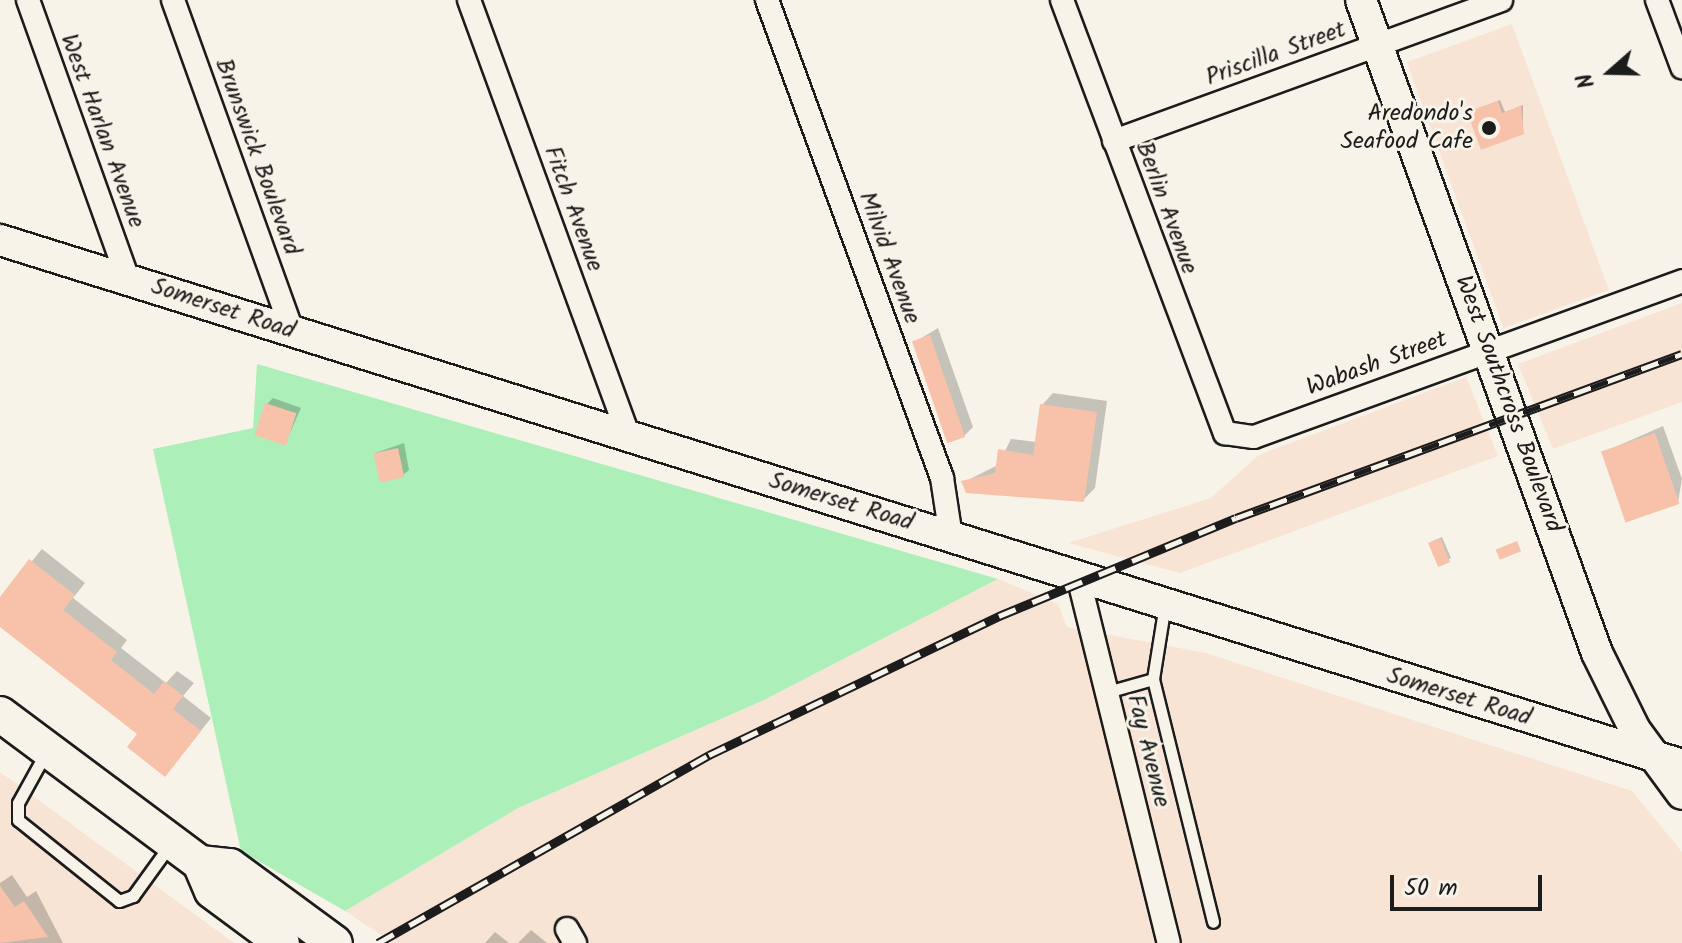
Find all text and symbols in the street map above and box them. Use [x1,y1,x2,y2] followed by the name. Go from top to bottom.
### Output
[1202,15,1350,93] street label: Priscilla Street
[54,30,150,232] street label: West Harlan Avenue
[1570,32,1650,112] north arrow
[208,55,306,259] street label: Brunswick Boulevard
[1568,68,1606,93] text: N
[1340,100,1473,156] place label: Aredondo's Seafood Cafe
[1480,119,1498,137] marker: Aredondo's Seafood Cafe
[1129,138,1203,278] street label: Berlin Avenue
[537,142,609,276] street label: Fitch Avenue
[852,188,926,328] street label: Milvid Avenue
[147,272,299,346] street label: Somerset Road
[1448,272,1568,536] street label: West Southcross Boulevard
[1303,325,1451,403] street label: Wabash Street
[765,466,917,538] street label: Somerset Road
[1383,661,1535,733] street label: Somerset Road
[1120,692,1176,810] street label: Fay Avenue
[1394,859,1546,909] scale bar
[1404,869,1458,908] text: 50 m

